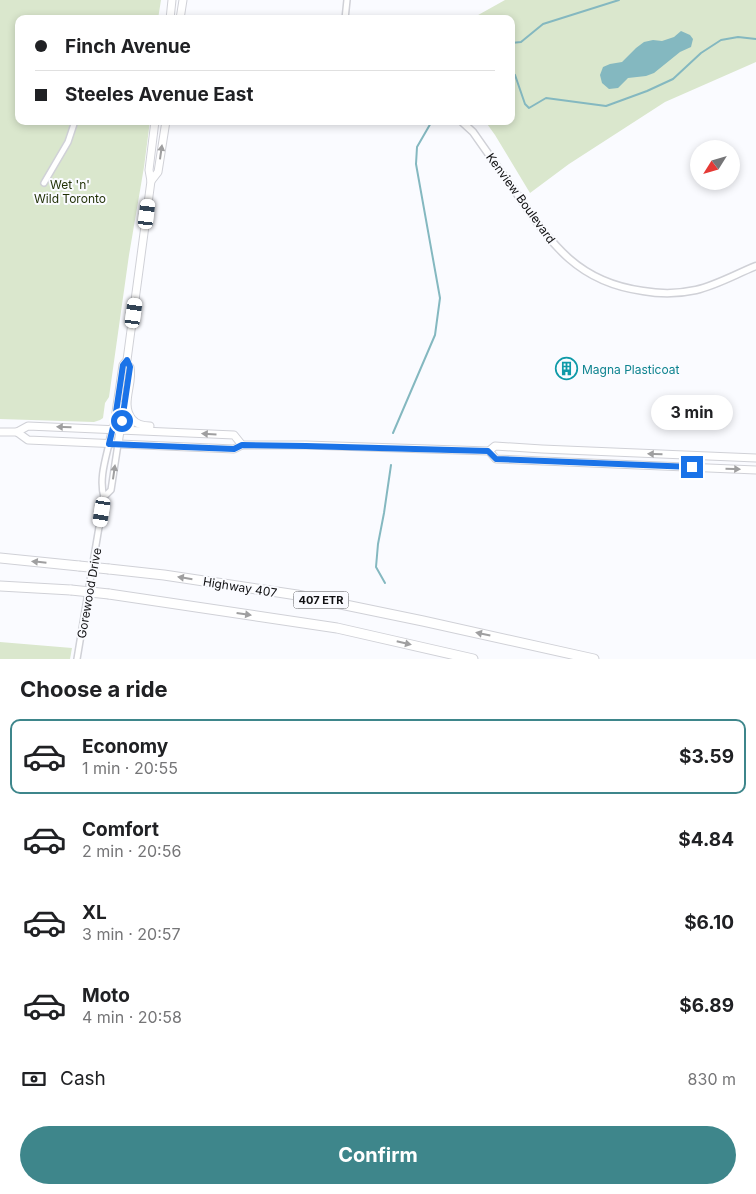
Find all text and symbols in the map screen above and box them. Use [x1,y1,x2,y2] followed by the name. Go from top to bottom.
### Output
[65,35,191,58] text: Finch Avenue
[65,83,253,106] text: Steeles Avenue East
[690,140,740,190] north arrow
[690,140,740,190] map controls
[158,144,166,160] one-way arrow
[483,150,559,246] street label: Kenview Boulevard
[34,177,106,206] park label: Wet 'n' Wild Toronto
[137,198,156,230] car
[124,297,143,329] car
[554,357,578,381] building icon: Magna Plasticoat
[582,362,680,377] place label: Magna Plasticoat
[651,394,733,430] callout: 3 min
[670,402,714,422] text: 3 min
[111,410,133,432] route start
[56,423,72,431] one-way arrow
[201,429,217,437] one-way arrow
[647,449,663,457] one-way arrow
[681,456,703,478] route end
[110,464,118,480] one-way arrow
[726,465,742,473] one-way arrow
[92,496,111,528] car
[74,547,104,639] street label: Gorewood Drive
[31,558,47,566] one-way arrow
[177,574,193,582] one-way arrow
[202,574,278,600] street label: Highway 407
[294,592,348,608] road number: 407 ETR
[237,611,253,619] one-way arrow
[475,630,490,638] one-way arrow
[396,639,412,647] one-way arrow
[20,676,168,702] text: Choose a ride
[22,734,67,779] icon: car
[82,735,168,758] text: Economy
[679,745,734,768] text: $3.59
[82,758,178,778] text: 1 min · 20:55
[22,817,67,862] icon: car
[82,818,159,841] text: Comfort
[678,828,734,851] text: $4.84
[82,841,181,861] text: 2 min · 20:56
[22,900,67,945] icon: car
[82,901,107,924] text: XL
[684,911,734,934] text: $6.10
[82,924,181,944] text: 3 min · 20:57
[22,983,67,1028] icon: car
[82,984,130,1007] text: Moto
[679,994,734,1017] text: $6.89
[82,1007,182,1027] text: 4 min · 20:58
[20,1065,48,1093] icon: cash
[60,1067,106,1090] text: Cash
[688,1069,736,1089] text: 830 m
[20,1126,736,1184] button: Confirm

